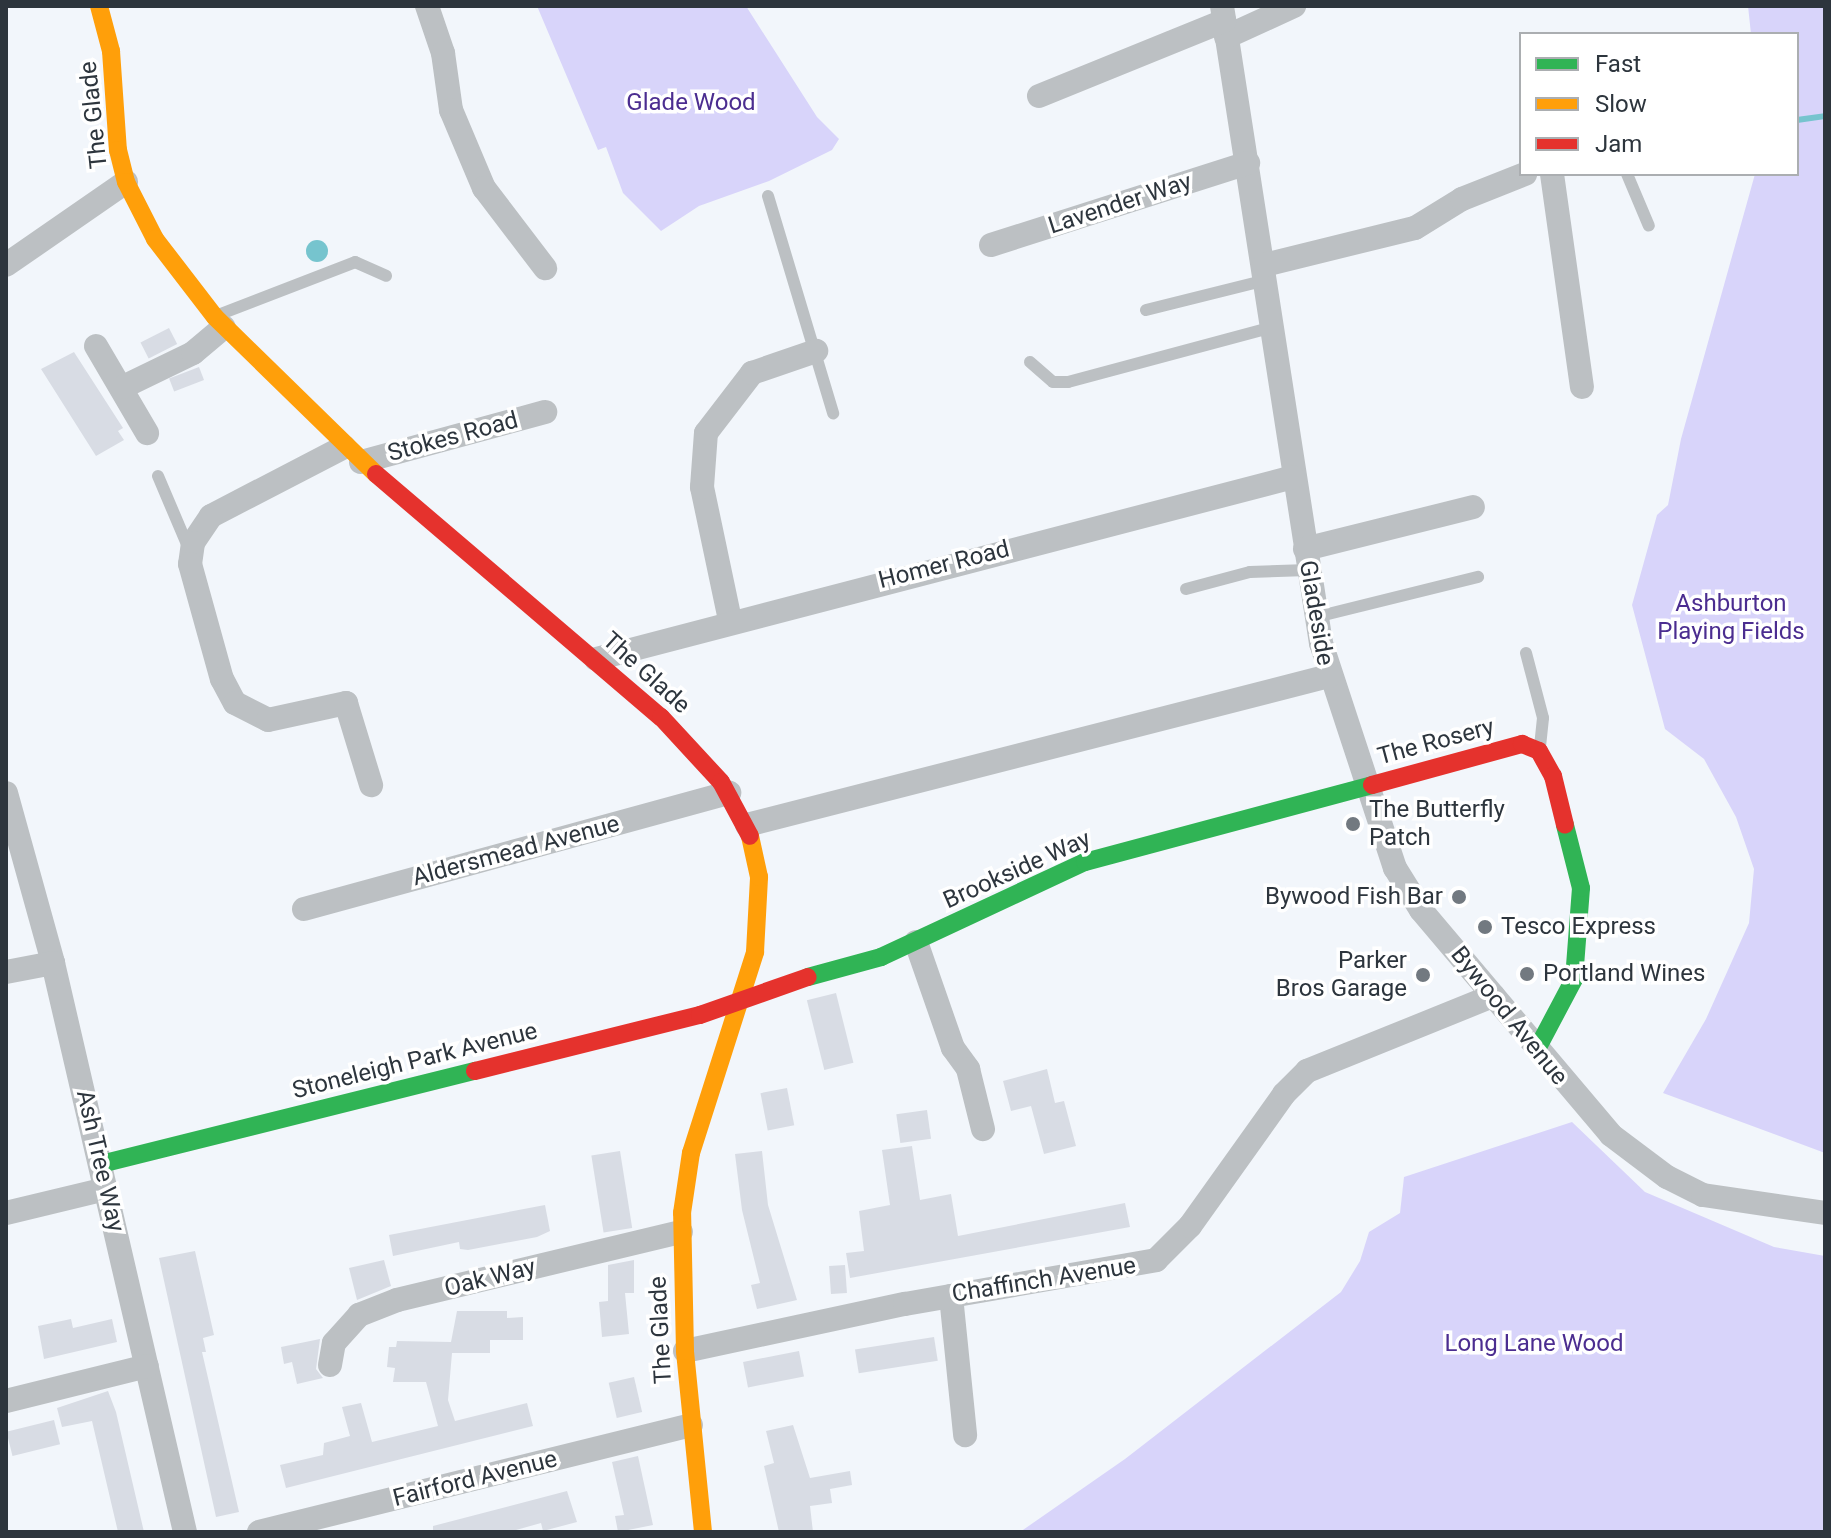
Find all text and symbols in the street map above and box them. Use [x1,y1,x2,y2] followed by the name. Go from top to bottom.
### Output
[1519,32,1799,176] legend
[1595,50,1641,78] text: Fast
[74,60,114,170] street label: The Glade
[626,89,756,117] park label: Glade Wood
[1595,90,1647,118] text: Slow
[1595,130,1642,158] text: Jam
[1045,167,1195,241] street label: Lavender Way
[385,406,521,468] street label: Stokes Road
[876,535,1012,595] street label: Homer Road
[1293,558,1339,668] street label: Gladeside
[1657,590,1805,646] park label: Ashburton Playing Fields
[596,626,696,720] street label: The Glade
[1375,713,1497,771] street label: The Rosery
[1369,796,1505,852] place label: The Butterfly Patch
[409,810,623,892] street label: Aldersmead Avenue
[1344,815,1362,833] marker: The Butterfly Patch
[939,825,1095,915] street label: Brookside Way
[1265,883,1443,911] place label: Bywood Fish Bar
[1450,888,1468,906] marker: Bywood Fish Bar
[1501,913,1656,941] place label: Tesco Express
[1476,918,1494,936] marker: Tesco Express
[1444,941,1574,1091] street label: Bywood Avenue
[1276,947,1407,1003] place label: Parker Bros Garage
[1543,960,1705,988] place label: Portland Wines
[1518,965,1536,983] marker: Portland Wines
[1414,966,1432,984] marker: Parker Bros Garage
[290,1017,540,1105] street label: Stoneleigh Park Avenue
[70,1087,130,1235] street label: Ash Tree Way
[950,1251,1138,1309] street label: Chaffinch Avenue
[441,1253,539,1303] street label: Oak Way
[644,1275,678,1385] street label: The Glade
[1444,1330,1624,1358] park label: Long Lane Wood
[390,1445,560,1513] street label: Fairford Avenue

